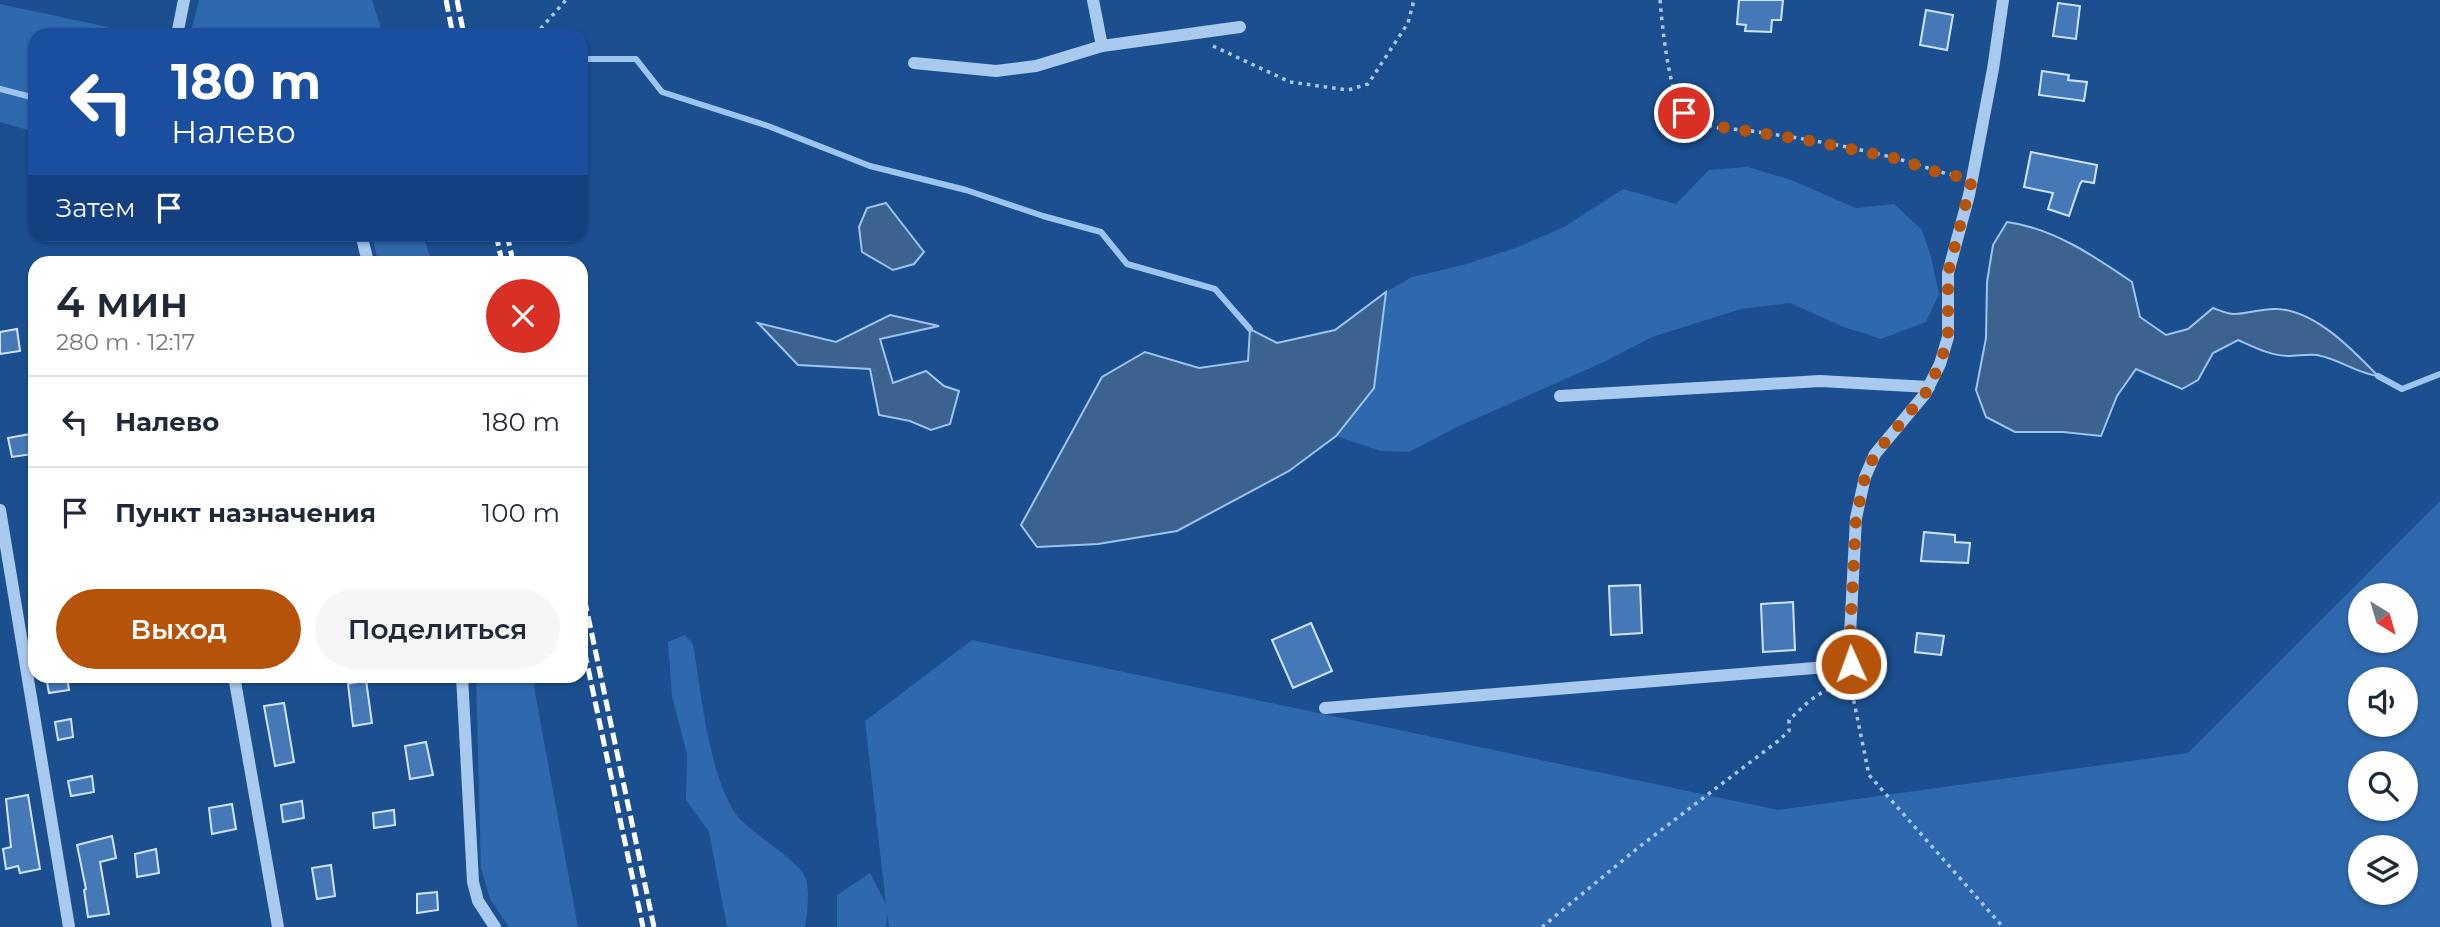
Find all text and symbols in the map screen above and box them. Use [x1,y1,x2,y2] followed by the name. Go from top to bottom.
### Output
[171,52,321,111] text: 180 m
[56,56,147,147] icon: left
[1654,83,1714,143] pin
[1665,94,1703,132] icon: arrive
[171,112,296,151] text: Налево
[150,189,188,227] icon: arrive
[56,192,136,224] text: Затем
[56,276,188,328] text: 4 мин
[486,279,560,353] button: close
[56,328,195,356] text: 280 m · 12:17
[56,403,94,441] icon: left
[115,406,219,438] text: Налево
[482,406,560,438] text: 180 m
[56,494,94,532] icon: arrive
[115,497,376,529] text: Пункт назначения
[482,497,560,529] text: 100 m
[2348,583,2418,653] north arrow
[2348,583,2418,905] map controls
[56,589,301,669] button: Выход
[315,589,560,669] button: Поделиться
[1814,627,1888,701] position arrow
[2348,667,2418,737] button: sound
[2348,751,2418,821] button: search
[2348,835,2418,905] button: layers

